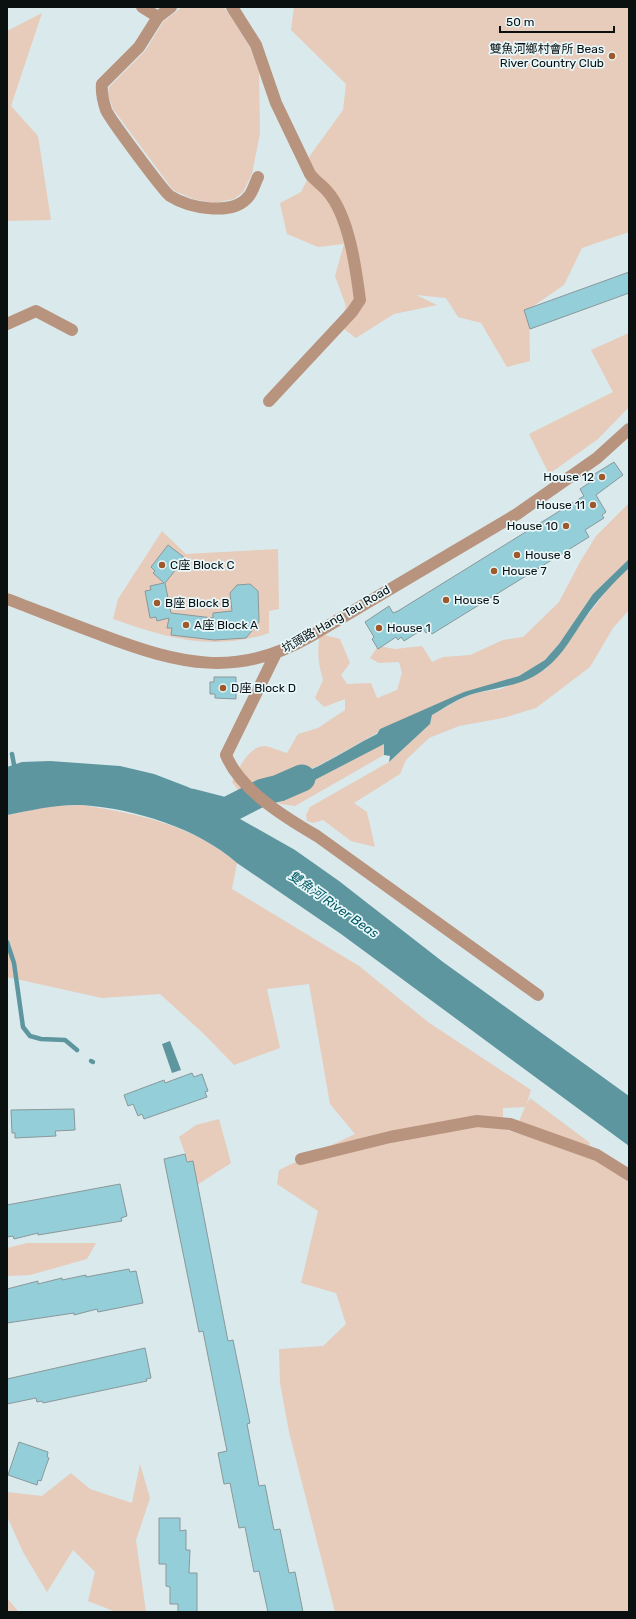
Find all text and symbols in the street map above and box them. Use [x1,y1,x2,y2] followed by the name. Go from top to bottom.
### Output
[500,8,614,34] scale bar
[506,15,534,29] text: 50 m
[490,42,604,70] place label: 雙魚河鄉村會所 Beas River Country Club
[607,51,617,61] marker: 雙魚河鄉村會所 Beas River Country Club
[543,470,594,484] place label: House 12
[597,472,607,482] marker: House 12
[536,498,585,512] place label: House 11
[588,500,598,510] marker: House 11
[507,519,558,533] place label: House 10
[561,521,571,531] marker: House 10
[525,548,571,562] place label: House 8
[512,550,522,560] marker: House 8
[170,558,234,572] place label: C座 Block C
[157,560,167,570] marker: C座 Block C
[502,564,547,578] place label: House 7
[489,566,499,576] marker: House 7
[280,582,392,656] street label: 坑頭路 Hang Tau Road
[454,593,500,607] place label: House 5
[441,595,451,605] marker: House 5
[165,596,229,610] place label: B座 Block B
[152,598,162,608] marker: B座 Block B
[194,618,258,632] place label: A座 Block A
[181,620,191,630] marker: A座 Block A
[387,621,431,635] place label: House 1
[374,623,384,633] marker: House 1
[231,681,296,695] place label: D座 Block D
[218,683,228,693] marker: D座 Block D
[286,868,382,941] water label: 雙魚河 River Beas

